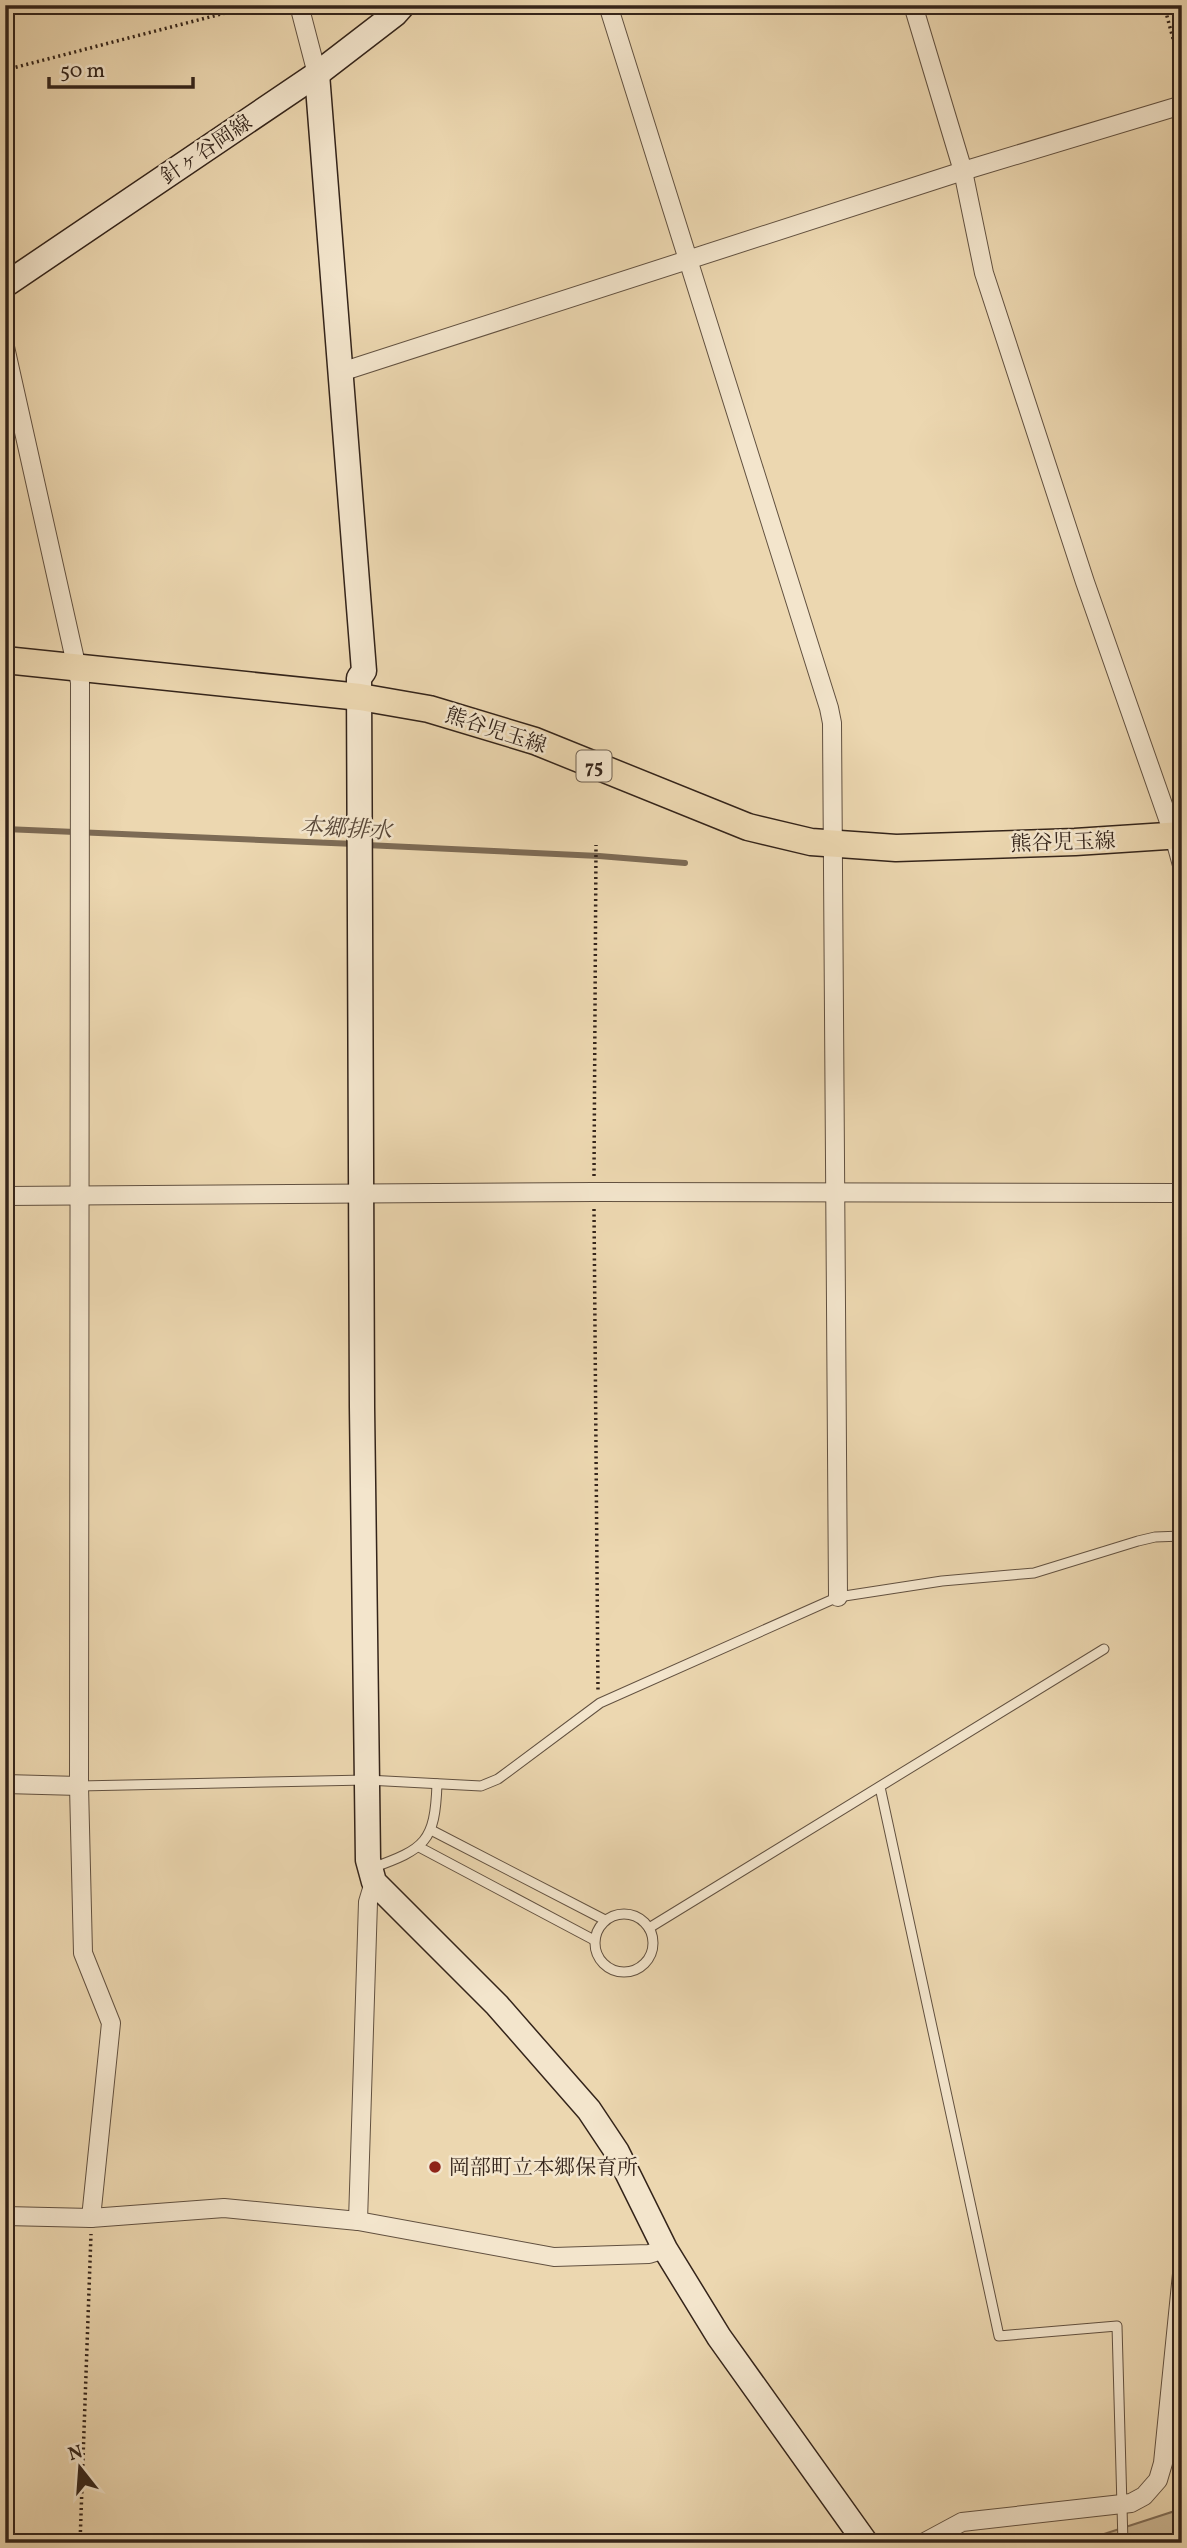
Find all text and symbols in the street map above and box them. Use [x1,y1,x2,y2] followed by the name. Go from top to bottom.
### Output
[49,46,192,90] scale bar
[60,57,105,86] text: 50 m
[155,109,258,192] street label: 針ヶ谷岡線
[441,701,550,761] street label: 熊谷児玉線
[576,750,612,782] road number: 75
[299,812,395,848] water label: 本郷排水
[1010,827,1116,860] street label: 熊谷児玉線
[449,2154,638,2183] place label: 岡部町立本郷保育所
[427,2159,443,2175] marker: 岡部町立本郷保育所
[46,2432,116,2502] north arrow
[65,2439,86,2468] text: N

